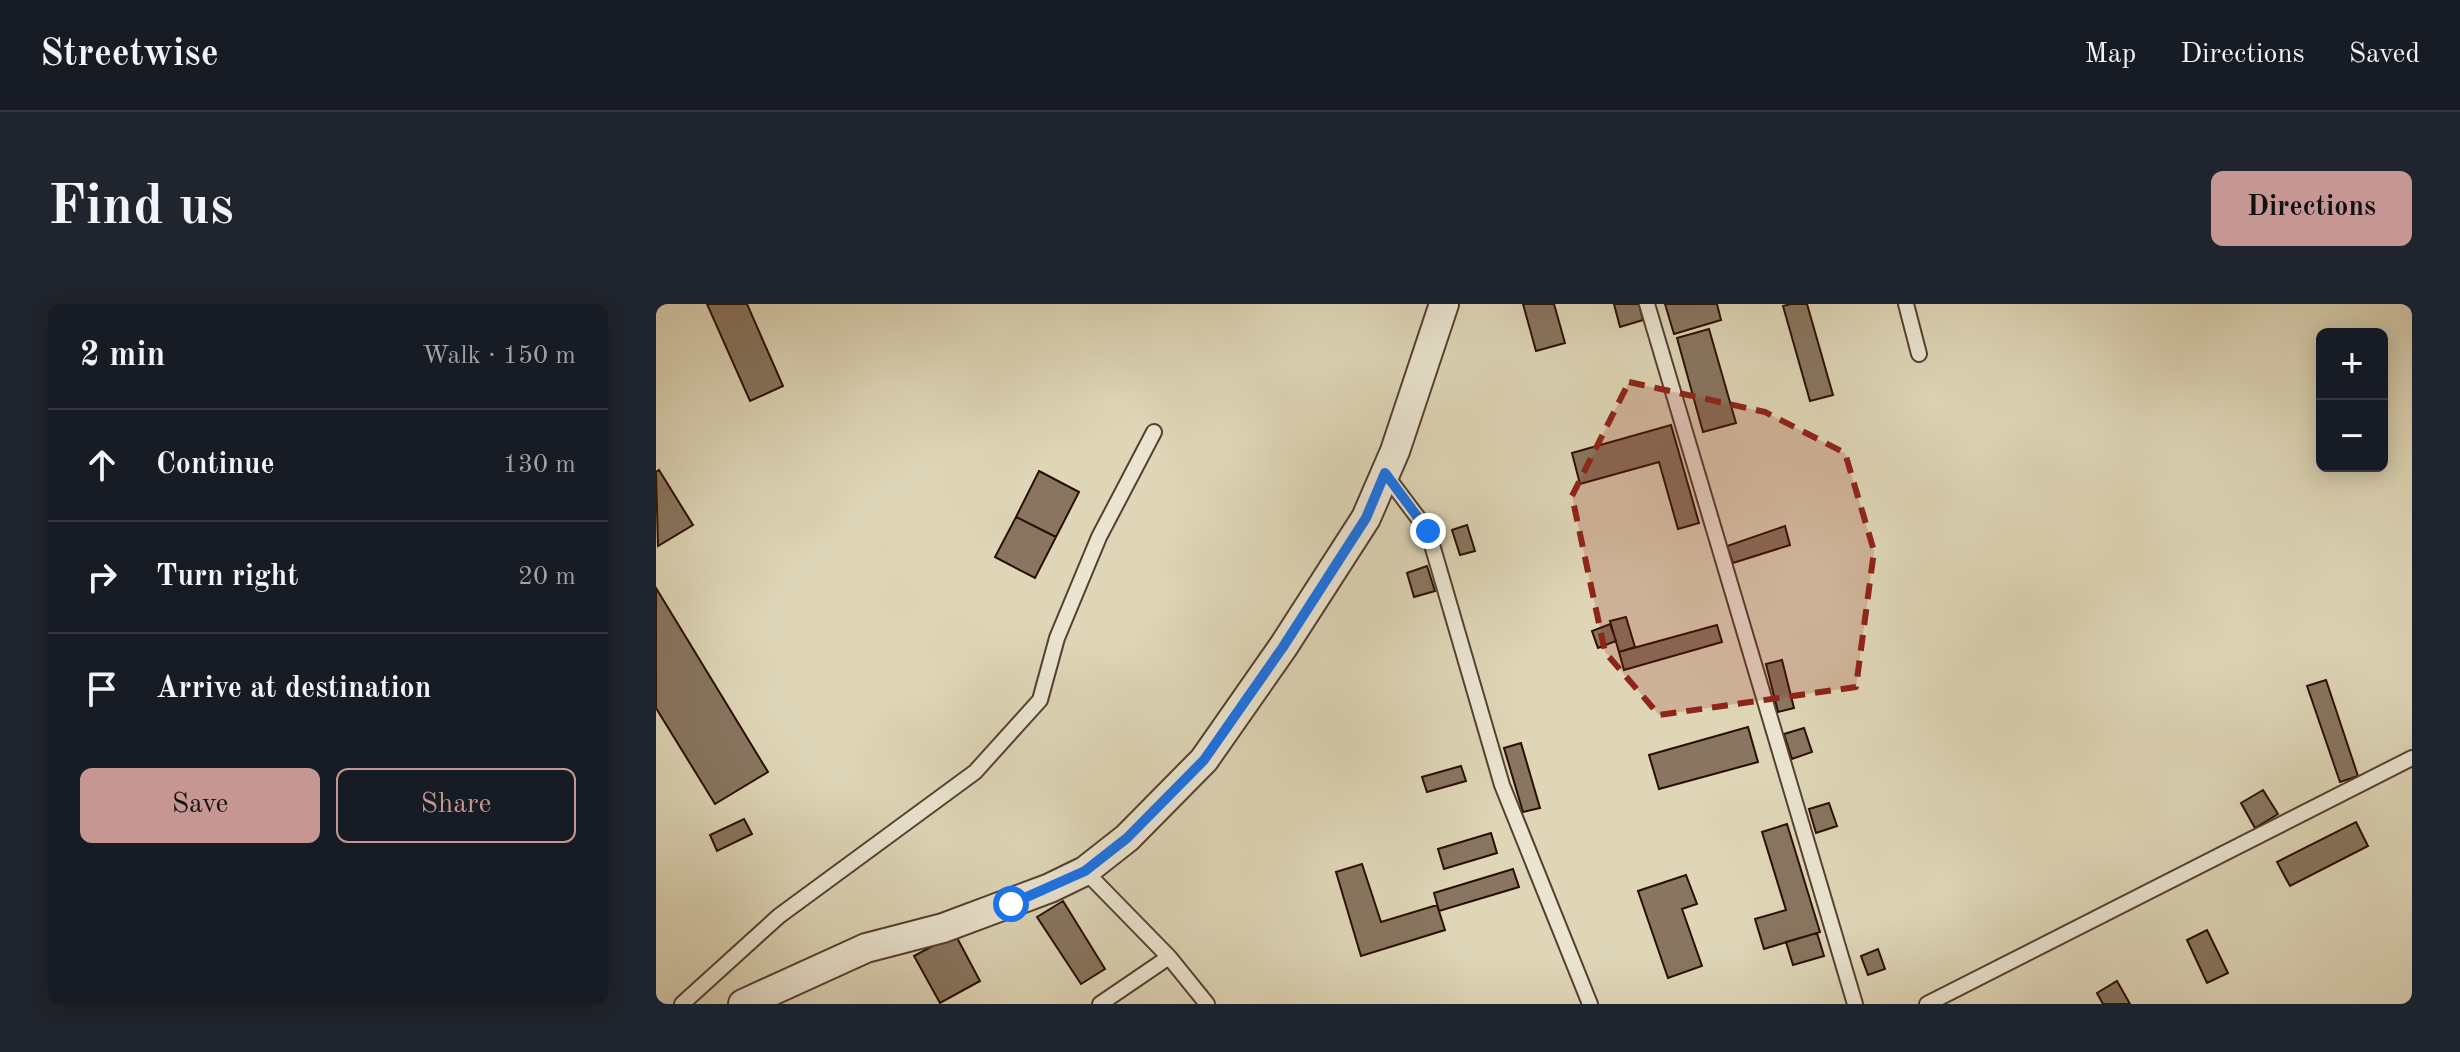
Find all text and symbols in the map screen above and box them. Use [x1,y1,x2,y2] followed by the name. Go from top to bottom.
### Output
[40,36,219,74] text: Streetwise
[2084,41,2136,69] text: Map
[2180,41,2305,69] text: Directions
[2349,41,2420,69] text: Saved
[2211,171,2412,246] button: Directions
[48,180,234,236] text: Find us
[2316,328,2388,472] map controls
[2316,328,2388,400] button: +
[80,339,165,373] text: 2 min
[422,343,576,369] text: Walk · 150 m
[2316,400,2388,472] button: −
[80,443,124,487] icon: ahead
[156,450,275,480] text: Continue
[503,452,576,478] text: 130 m
[1410,513,1446,549] route end
[80,555,124,599] icon: right
[156,562,298,592] text: Turn right
[518,564,576,590] text: 20 m
[80,667,124,711] icon: arrive
[156,674,431,704] text: Arrive at destination
[80,768,320,843] button: Save
[336,768,576,843] button: Share
[993,886,1029,922] route start

